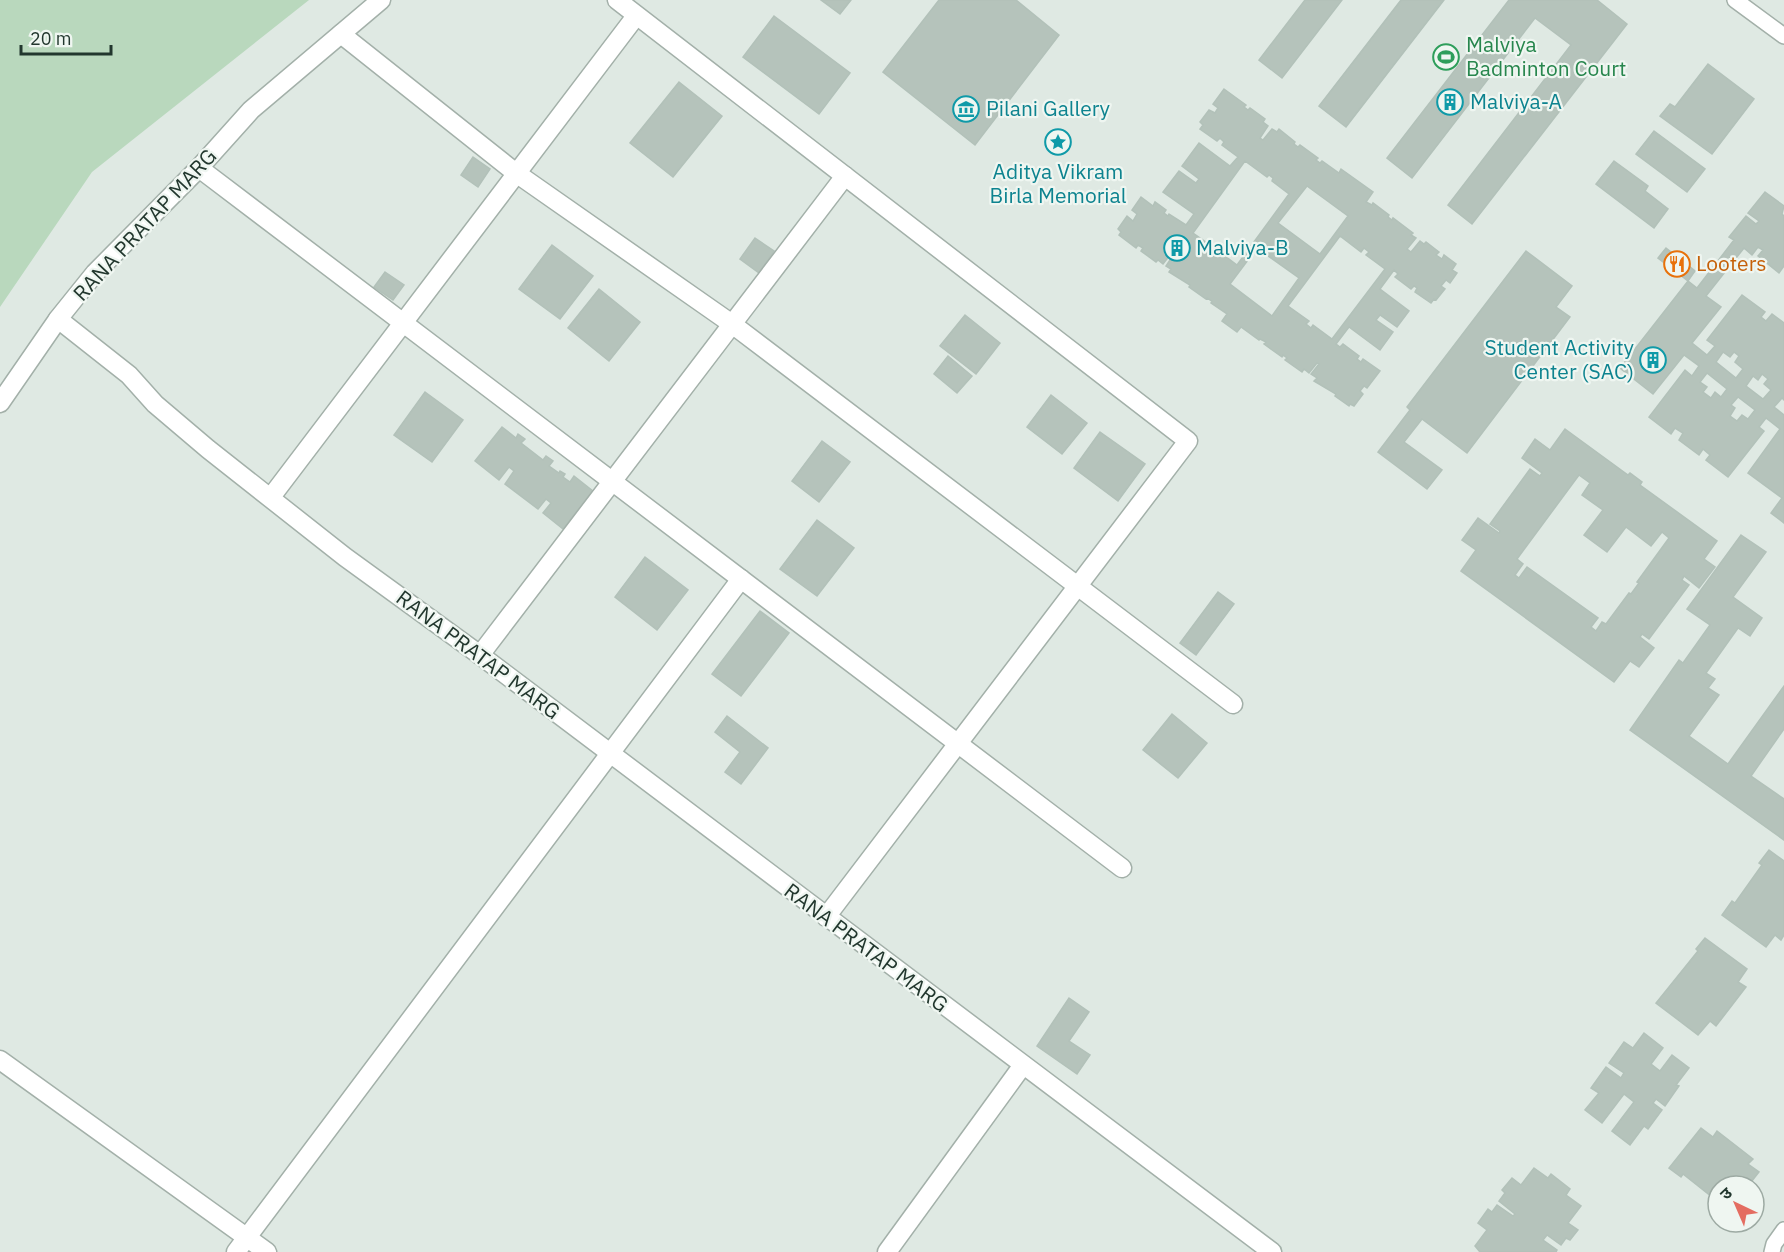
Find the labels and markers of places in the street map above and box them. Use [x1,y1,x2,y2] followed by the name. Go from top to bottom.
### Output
[1466,30,1626,82] place label: Malviya Badminton Court
[1431,42,1461,72] sports icon: Malviya Badminton Court
[1435,87,1465,117] building icon: Malviya-A
[1470,87,1562,115] place label: Malviya-A
[951,94,981,124] museum icon: Pilani Gallery
[986,94,1111,122] place label: Pilani Gallery
[1043,127,1073,157] place icon: Aditya Vikram Birla Memorial
[989,157,1127,209] place label: Aditya Vikram Birla Memorial
[1162,233,1192,263] building icon: Malviya-B
[1196,233,1289,261] place label: Malviya-B
[1662,249,1692,279] restaurant icon: Looters
[1696,249,1767,277] place label: Looters
[1484,333,1635,385] place label: Student Activity Center (SAC)
[1638,345,1668,375] building icon: Student Activity Center (SAC)

